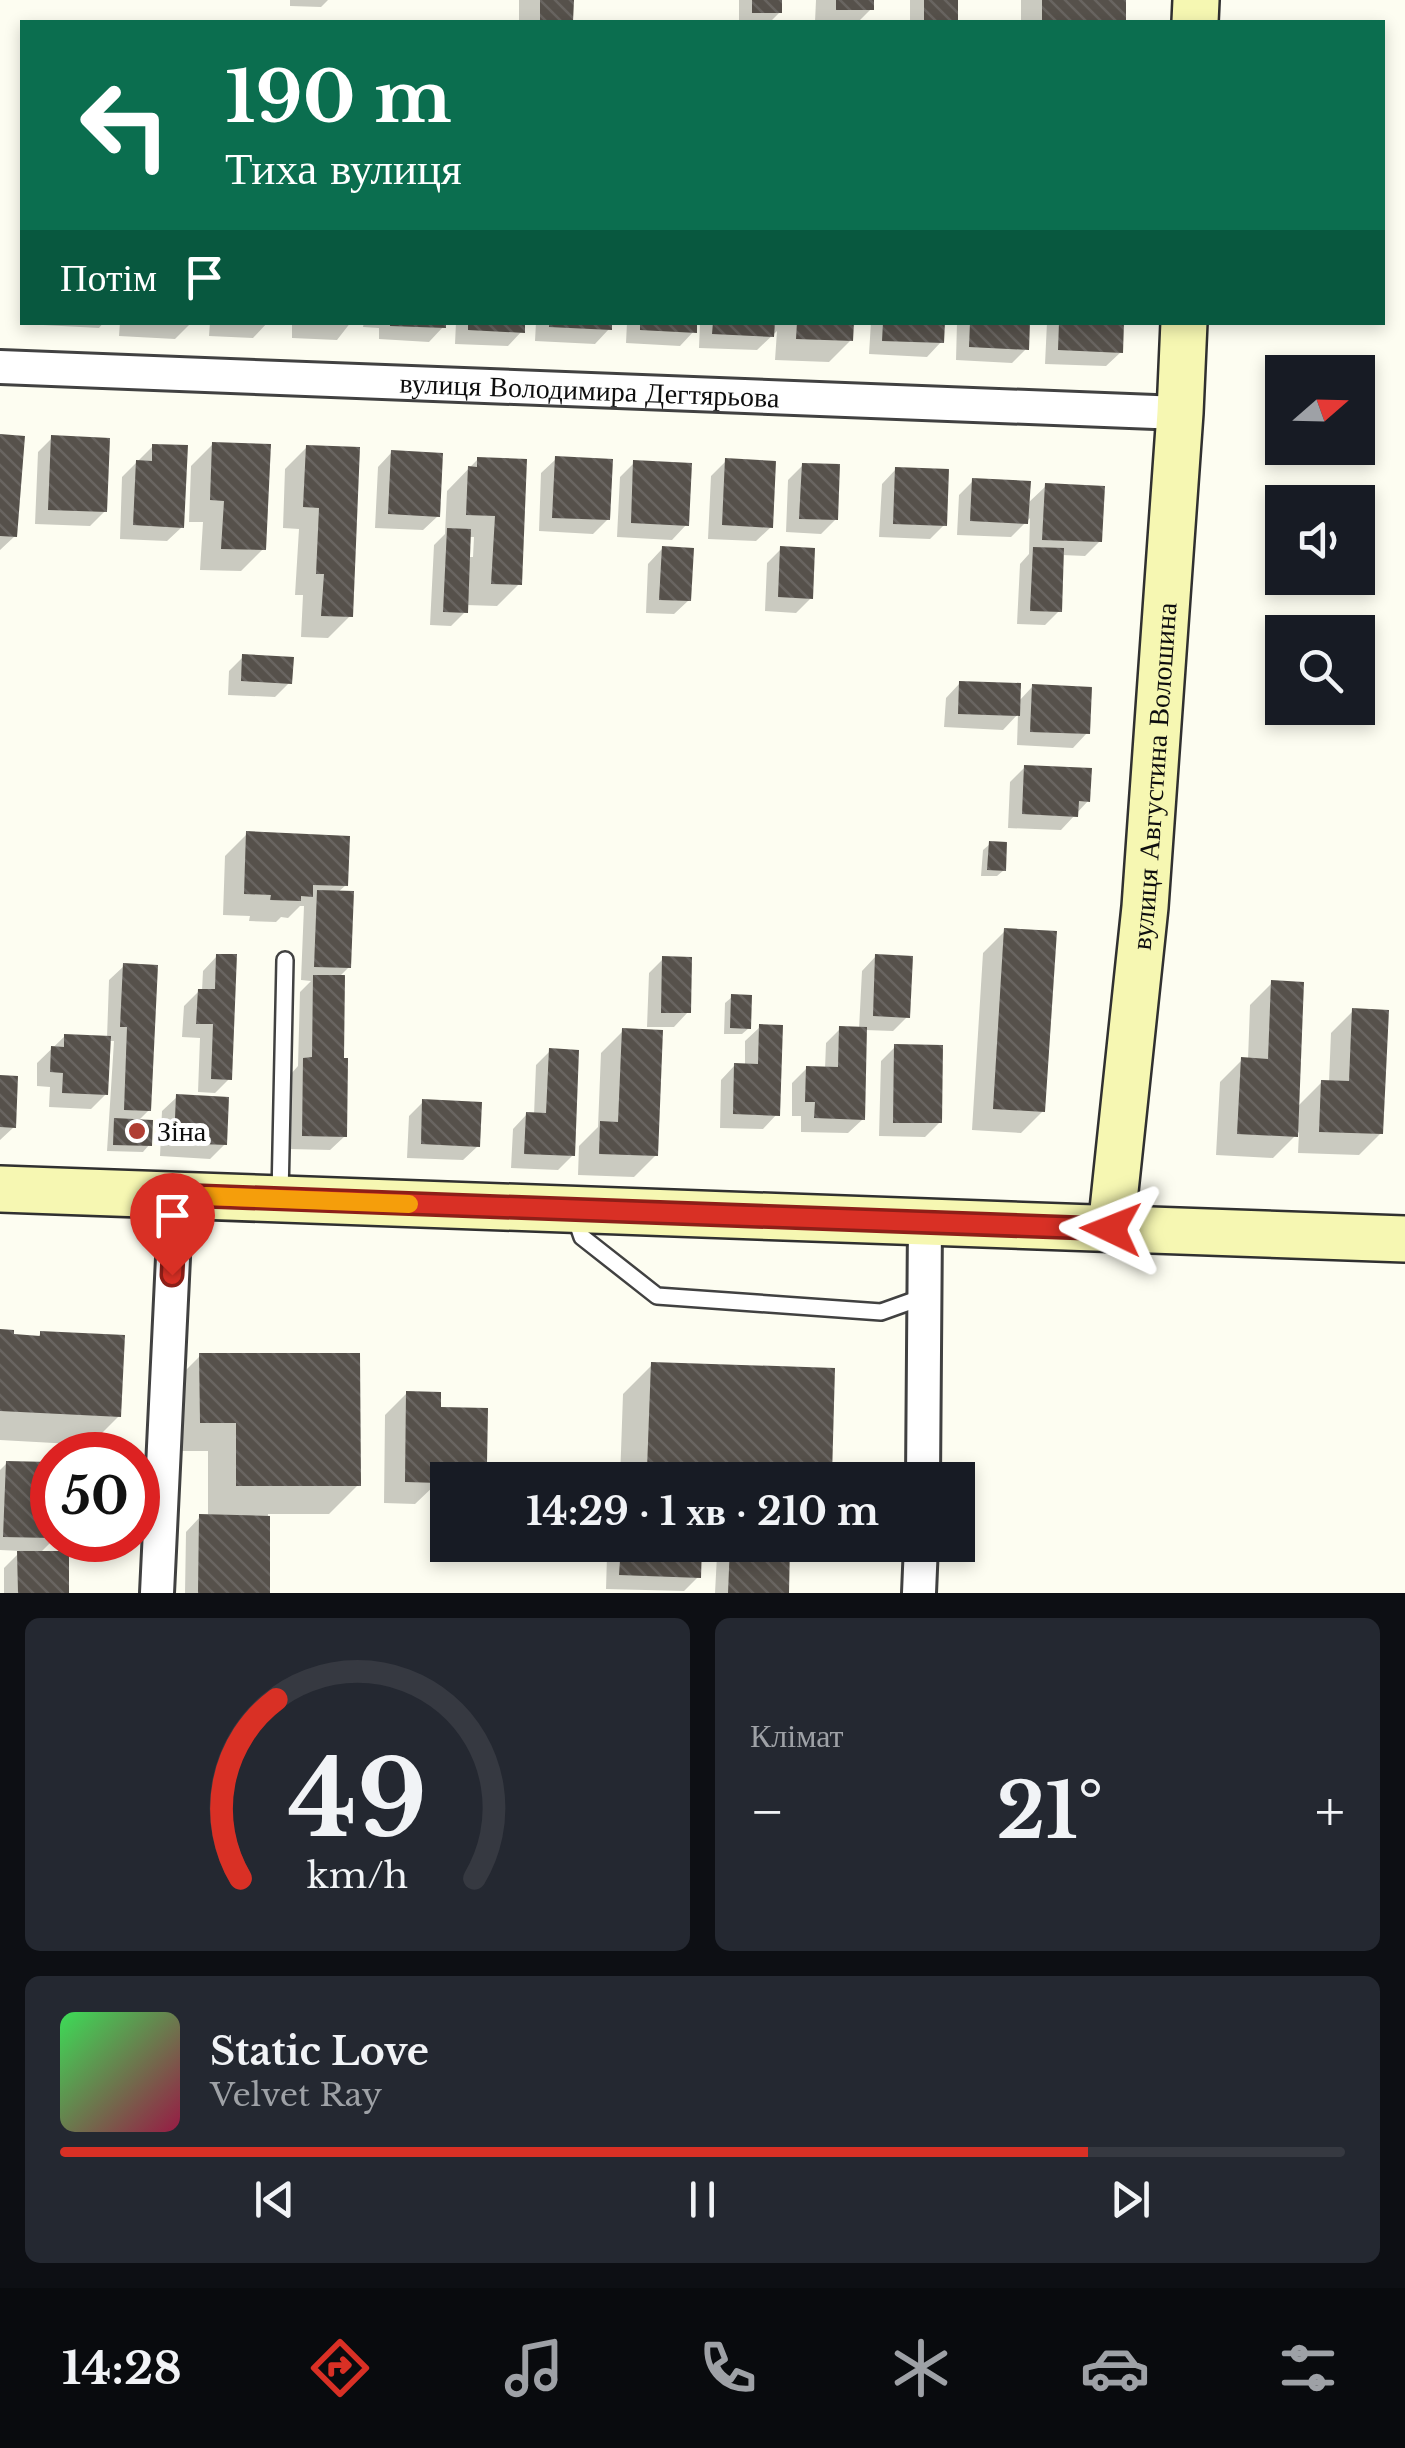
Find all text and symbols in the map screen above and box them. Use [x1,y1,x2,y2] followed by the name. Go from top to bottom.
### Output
[225,54,452,141] text: 190 m
[60,60,190,190] icon: left
[225,140,462,196] text: Тиха вулиця
[177,250,232,305] icon: arrive
[60,254,157,301] text: Потім
[1265,355,1375,465] north arrow
[1265,355,1375,725] map controls
[399,365,781,415] street label: вулиця Володимира Дегтярьова
[1265,485,1375,595] button: sound
[1123,601,1184,952] street label: вулиця Августина Волошина
[1265,615,1375,725] button: search
[157,1114,207,1149] place label: Зіна
[126,1120,148,1142] marker: Зіна
[130,1173,215,1276] pin
[1059,1177,1163,1281] position arrow
[145,1188,200,1243] icon: arrive
[30,1432,160,1562] speed limit sign: 50
[526,1488,879,1535] text: 14:29 · 1 хв · 210 m
[750,1716,844,1756] text: Клімат
[288,1735,427,1864] text: 49
[997,1765,1103,1858] text: 21°
[750,1778,785,1846] text: −
[1315,1778,1345,1846] text: +
[307,1853,408,1898] text: km/h
[210,2028,429,2075] text: Static Love
[210,2075,382,2115] text: Velvet Ray
[247,2172,302,2227] icon: previous
[675,2172,730,2227] icon: pause
[1103,2172,1158,2227] icon: next
[305,2333,375,2403] icon: directions
[499,2333,569,2403] icon: music
[693,2333,763,2403] icon: phone
[886,2333,956,2403] icon: climate
[1080,2333,1150,2403] icon: car
[1273,2333,1343,2403] icon: filters
[62,2340,182,2396] text: 14:28

